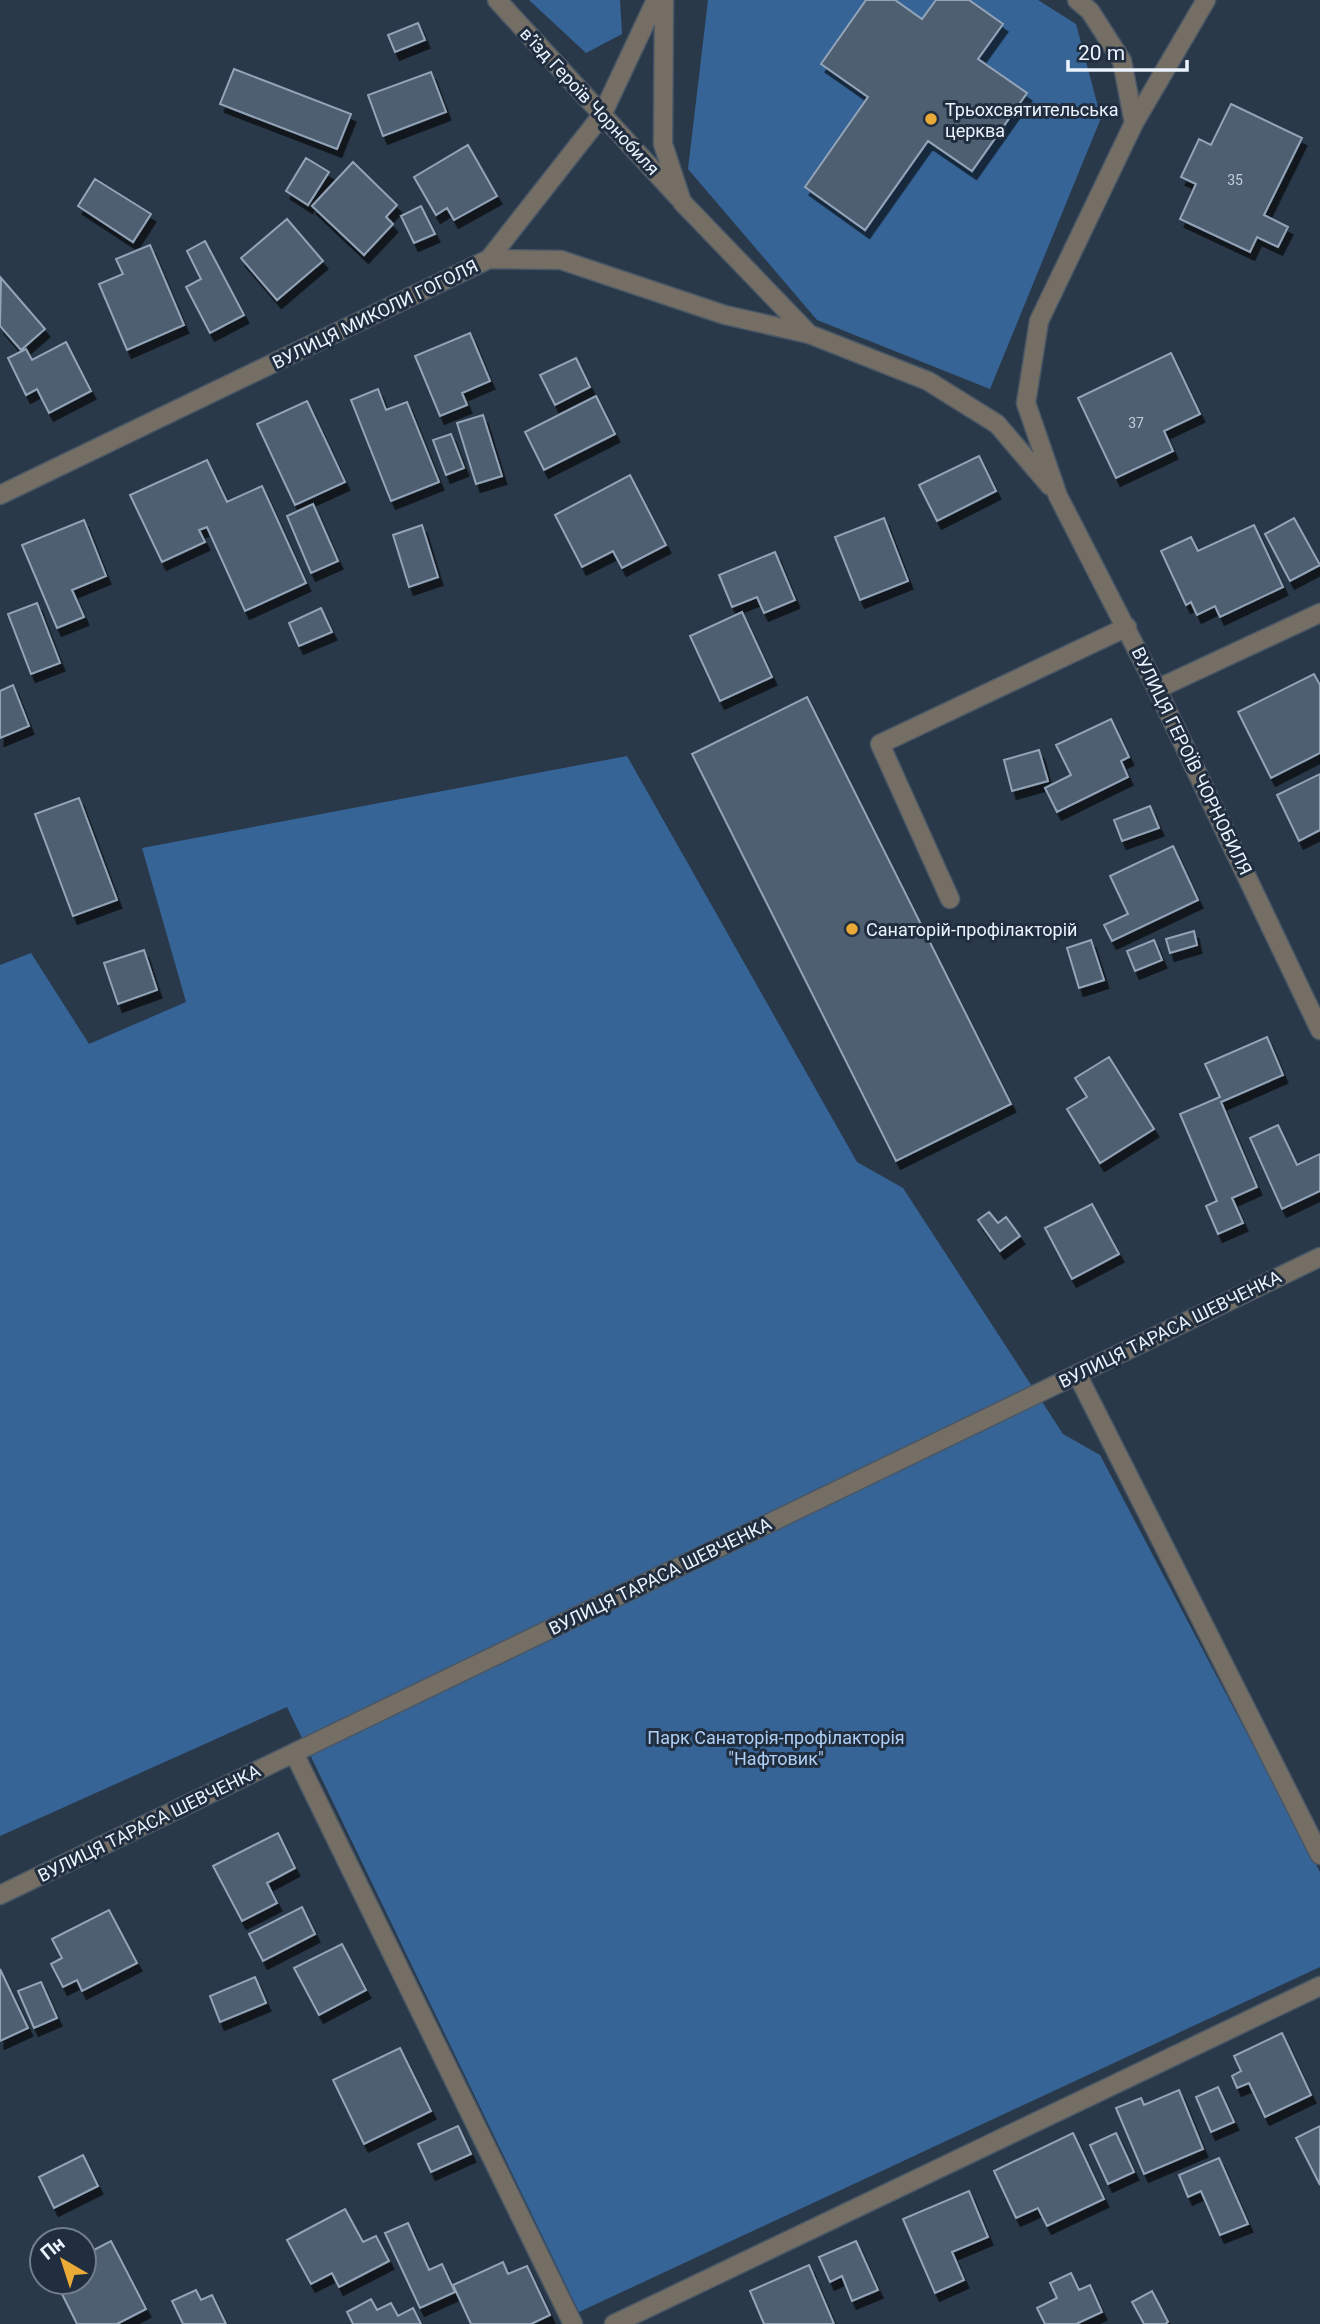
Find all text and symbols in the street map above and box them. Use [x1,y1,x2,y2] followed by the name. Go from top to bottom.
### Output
[516,23,664,179] street label: вʼїзд Героїв Чорнобиля
[1068,28,1187,72] scale bar
[1078,41,1125,65] text: 20 m
[945,99,1119,141] place label: Трьохсвятительська церква
[923,111,939,127] marker: Трьохсвятительська церква
[1227,172,1243,188] house number: 35
[269,255,481,373] street label: ВУЛИЦЯ МИКОЛИ ГОГОЛЯ
[1128,415,1144,431] house number: 37
[1128,644,1256,878] street label: ВУЛИЦЯ ГЕРОЇВ ЧОРНОБИЛЯ
[866,919,1078,940] place label: Санаторій-профілакторій
[844,921,860,937] marker: Санаторій-профілакторій
[1055,1266,1285,1392] street label: ВУЛИЦЯ ТАРАСА ШЕВЧЕНКА
[545,1513,775,1639] street label: ВУЛИЦЯ ТАРАСА ШЕВЧЕНКА
[647,1727,905,1769] park label: Парк Санаторія-профілакторія "Нафтовик"
[34,1760,264,1886] street label: ВУЛИЦЯ ТАРАСА ШЕВЧЕНКА
[28,2226,98,2296] north arrow
[36,2232,69,2265] text: Пн

